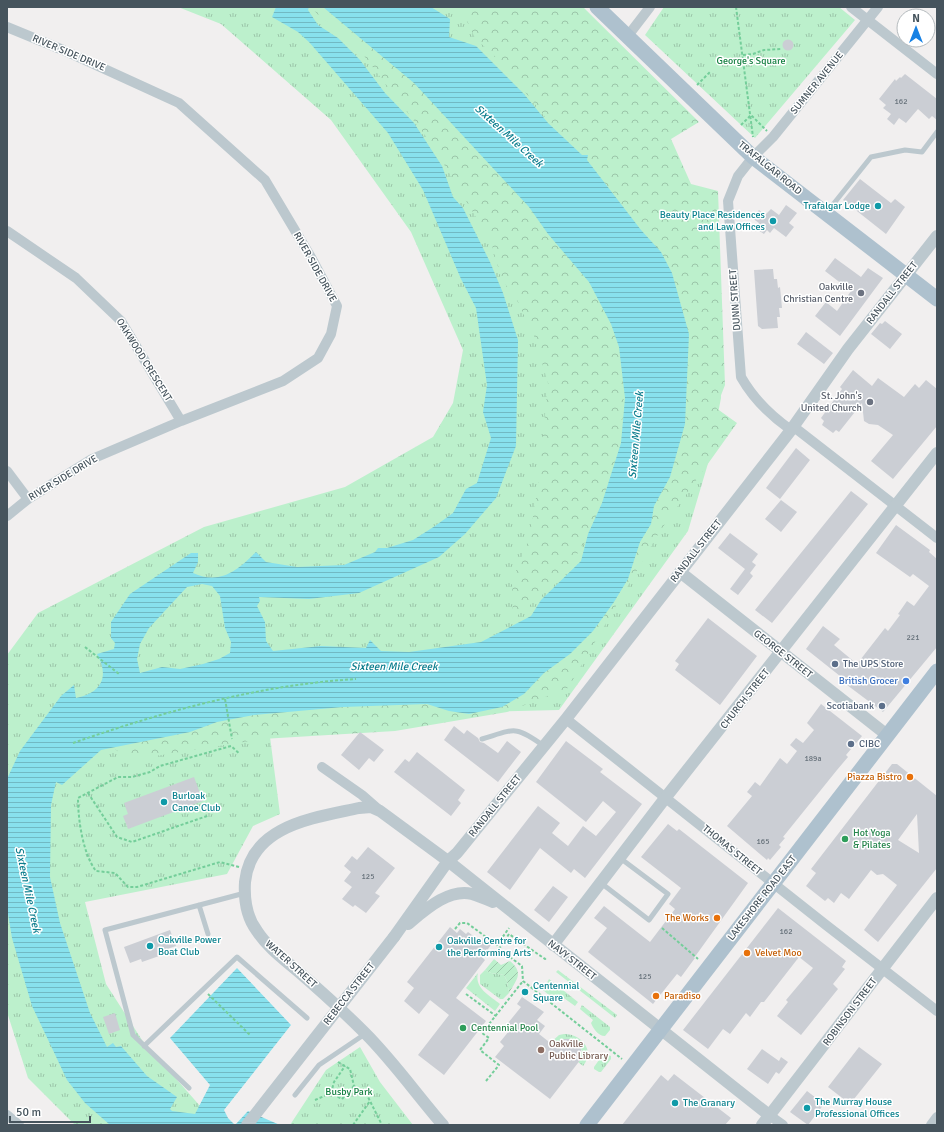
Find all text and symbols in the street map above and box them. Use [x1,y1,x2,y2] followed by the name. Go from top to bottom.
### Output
[896,8,936,48] north arrow
[912,12,920,25] text: N
[31,32,108,74] street label: RIVER SIDE DRIVE
[788,49,846,117] street label: SUMNER AVENUE
[716,55,786,67] park label: George's Square
[895,96,907,106] house number: 162
[472,102,547,171] water label: Sixteen Mile Creek
[736,139,804,197] street label: TRAFALGAR ROAD
[804,200,870,212] place label: Trafalgar Lodge
[873,201,883,211] marker: Trafalgar Lodge
[660,209,766,233] place label: Beauty Place Residences and Law Offices
[768,216,778,226] marker: Beauty Place Residences and Law Offices
[291,230,339,304] street label: RIVER SIDE DRIVE
[864,259,920,327] street label: RANDALL STREET
[727,269,743,331] street label: DUNN STREET
[783,281,853,305] place label: Oakville Christian Centre
[856,288,866,298] marker: Oakville Christian Centre
[114,316,174,404] street label: OAKWOOD CRESCENT
[626,390,646,479] water label: Sixteen Mile Creek
[801,390,863,414] place label: St. John's United Church
[865,397,875,407] marker: St. John's United Church
[26,453,100,503] street label: RIVER SIDE DRIVE
[668,517,724,585] street label: RANDALL STREET
[751,627,815,681] street label: GEORGE STREET
[907,632,919,642] house number: 221
[843,658,903,670] place label: The UPS Store
[830,659,840,669] marker: The UPS Store
[350,660,439,673] water label: Sixteen Mile Creek
[718,667,772,731] street label: CHURCH STREET
[839,675,898,687] place label: British Grocer
[901,676,911,686] marker: British Grocer
[827,700,874,712] place label: Scotiabank
[877,701,887,711] marker: Scotiabank
[859,738,880,750] place label: CIBC
[846,739,856,749] marker: CIBC
[804,753,822,763] house number: 189a
[847,771,902,783] place label: Piazza Bistro
[905,772,915,782] marker: Piazza Bistro
[466,773,524,839] street label: RANDALL STREET
[172,790,221,814] place label: Burloak Canoe Club
[159,797,169,807] marker: Burloak Canoe Club
[700,822,764,878] street label: THOMAS STREET
[853,827,891,851] place label: Hot Yoga & Pilates
[840,834,850,844] marker: Hot Yoga & Pilates
[757,836,769,846] house number: 165
[13,846,44,935] water label: Sixteen Mile Creek
[725,853,799,943] street label: LAKESHORE ROAD EAST
[362,871,374,881] house number: 125
[665,912,710,924] place label: The Works
[712,913,722,923] marker: The Works
[780,926,792,936] house number: 162
[158,934,221,958] place label: Oakville Power Boat Club
[447,935,532,959] place label: Oakville Centre for the Performing Arts
[546,937,599,983] street label: NAVY STREET
[263,938,319,990] street label: WATER STREET
[145,941,155,951] marker: Oakville Power Boat Club
[434,942,444,952] marker: Oakville Centre for the Performing Arts
[755,947,802,959] place label: Velvet Moo
[742,948,752,958] marker: Velvet Moo
[321,960,377,1028] street label: REBECCA STREET
[639,971,651,981] house number: 125
[821,976,879,1048] street label: ROBINSON STREET
[533,980,580,1004] place label: Centennial Square
[520,987,530,997] marker: Centennial Square
[664,990,701,1002] place label: Paradiso
[651,991,661,1001] marker: Paradiso
[471,1022,538,1034] place label: Centennial Pool
[458,1023,468,1033] marker: Centennial Pool
[549,1038,608,1062] place label: Oakville Public Library
[536,1045,546,1055] marker: Oakville Public Library
[325,1086,373,1098] park label: Busby Park
[815,1096,900,1120] place label: The Murray House Professional Offices
[683,1097,735,1109] place label: The Granary
[10,1098,90,1124] scale bar
[670,1098,680,1108] marker: The Granary
[802,1103,812,1113] marker: The Murray House Professional Offices
[16,1105,41,1120] text: 50 m

